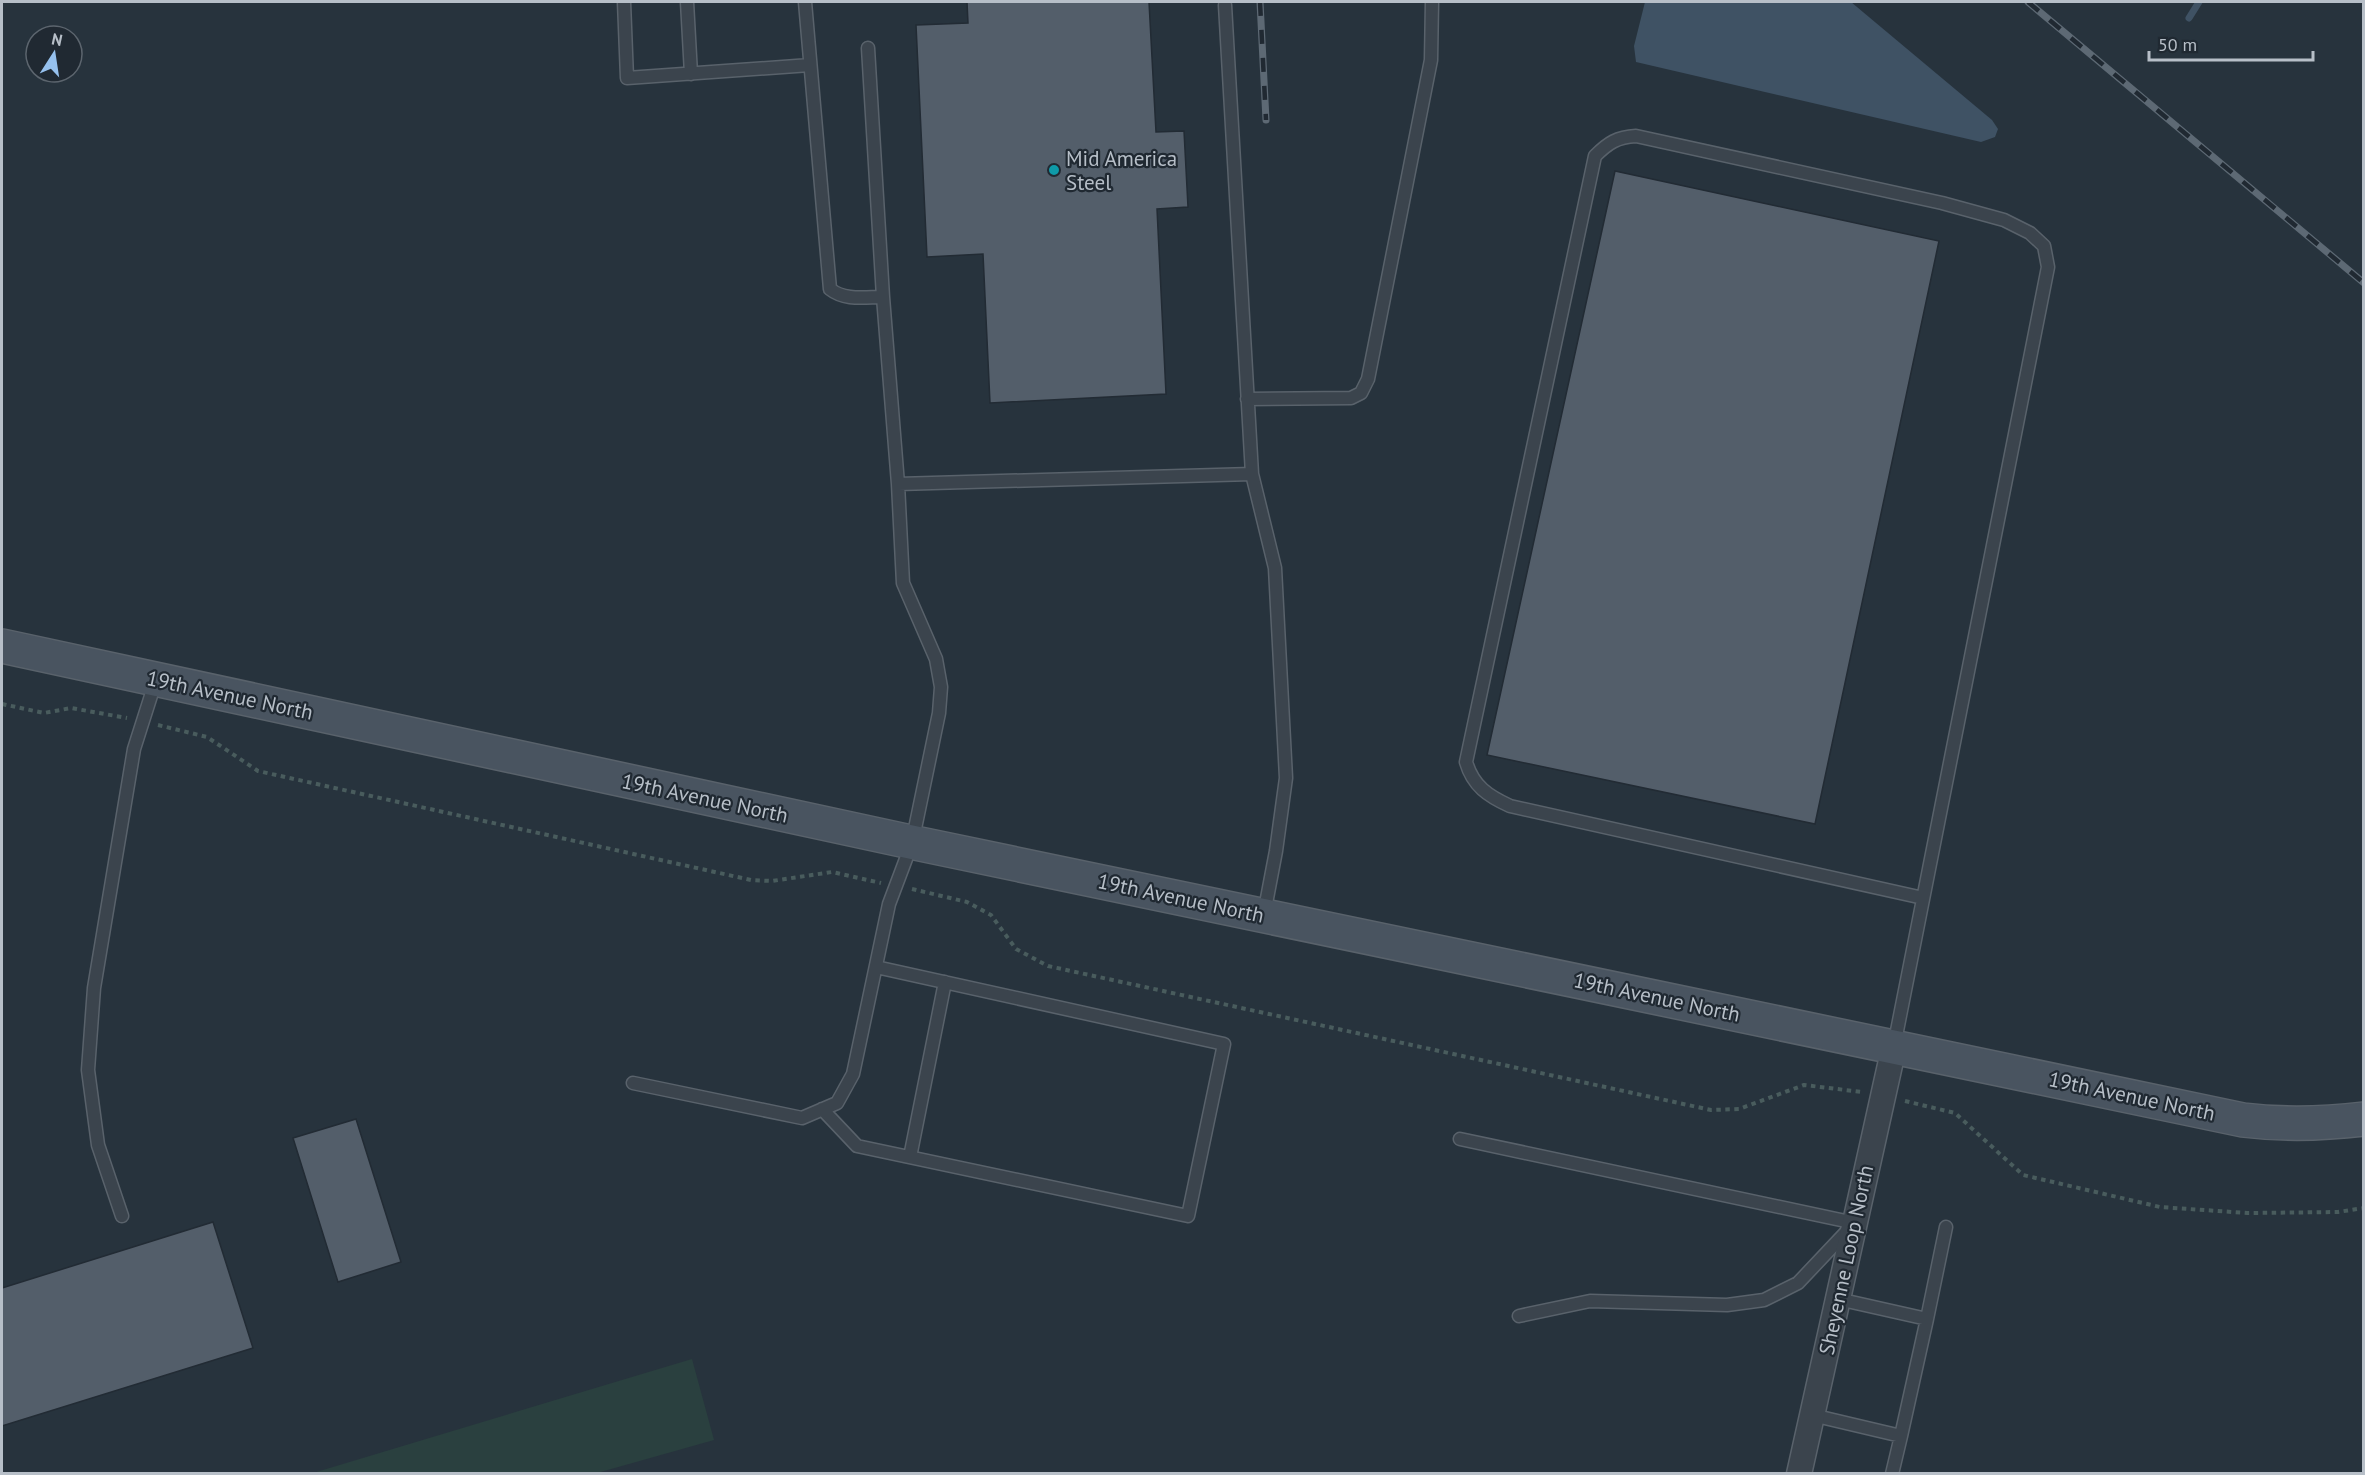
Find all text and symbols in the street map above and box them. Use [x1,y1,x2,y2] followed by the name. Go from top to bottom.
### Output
[24,24,84,84] north arrow
[2149,24,2312,62] scale bar
[50,28,64,50] text: N
[2158,33,2197,56] text: 50 m
[1066,145,1177,196] place label: Mid America Steel
[1047,163,1061,177] marker: Mid America Steel
[144,664,316,726] street label: 19th Avenue North
[619,767,791,829] street label: 19th Avenue North
[1095,867,1267,929] street label: 19th Avenue North
[1571,966,1743,1028] street label: 19th Avenue North
[2046,1065,2218,1127] street label: 19th Avenue North
[1813,1163,1879,1357] street label: Sheyenne Loop North

